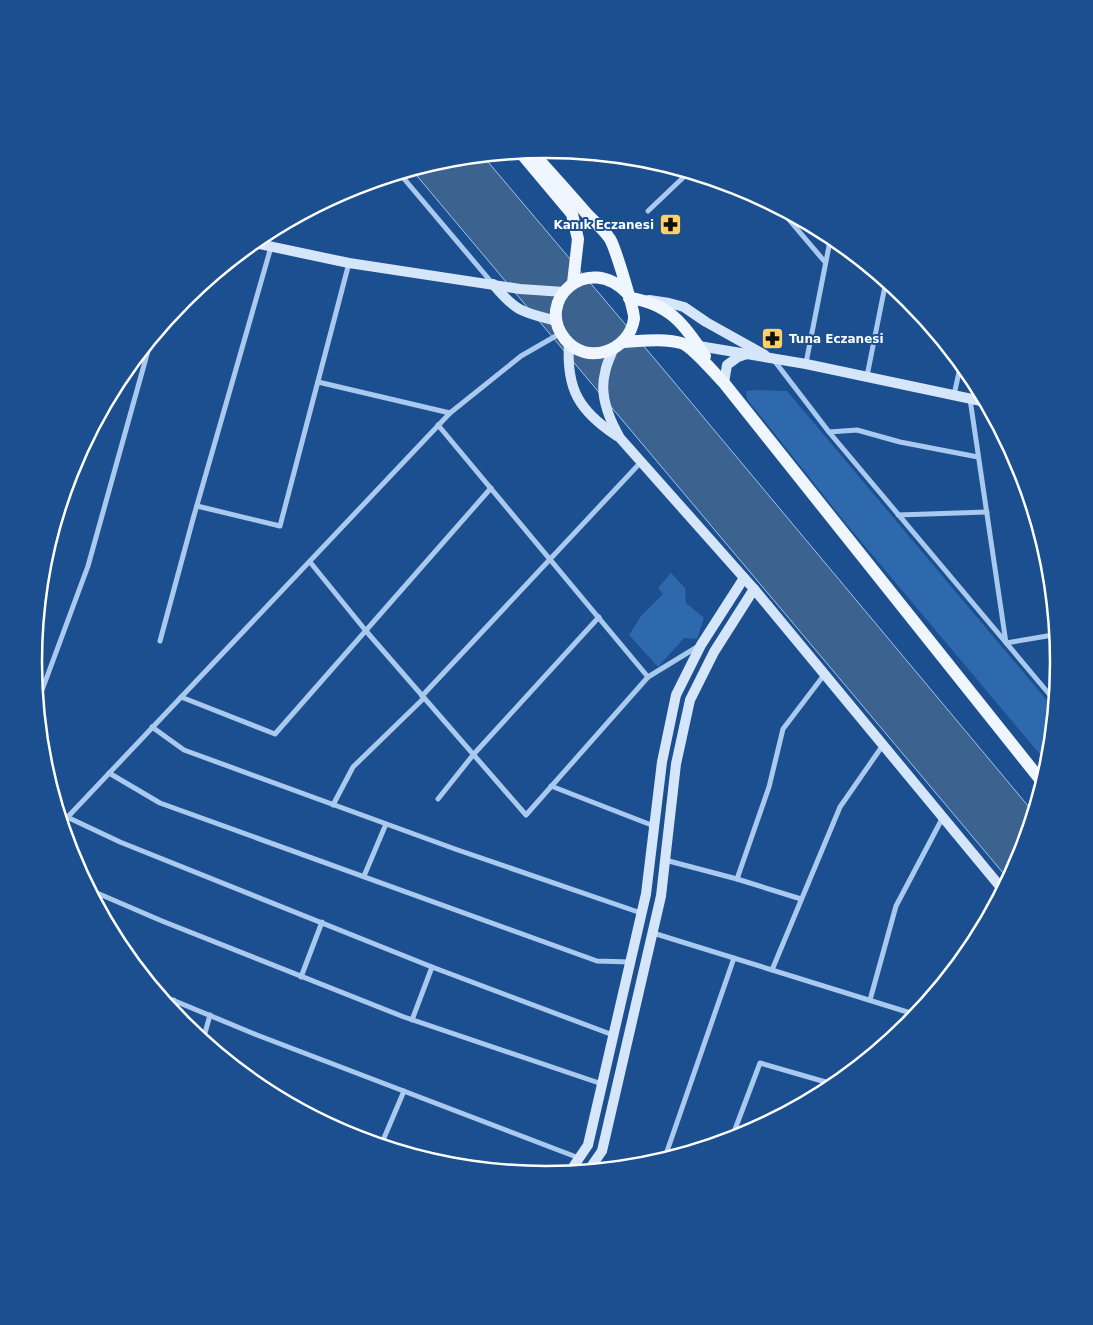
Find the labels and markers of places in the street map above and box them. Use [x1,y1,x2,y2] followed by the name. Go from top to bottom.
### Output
[658,213,682,237] pharmacy icon: Kanık Eczanesi
[553,218,654,232] place label: Kanık Eczanesi
[761,327,785,351] pharmacy icon: Tuna Eczanesi
[789,332,884,346] place label: Tuna Eczanesi

